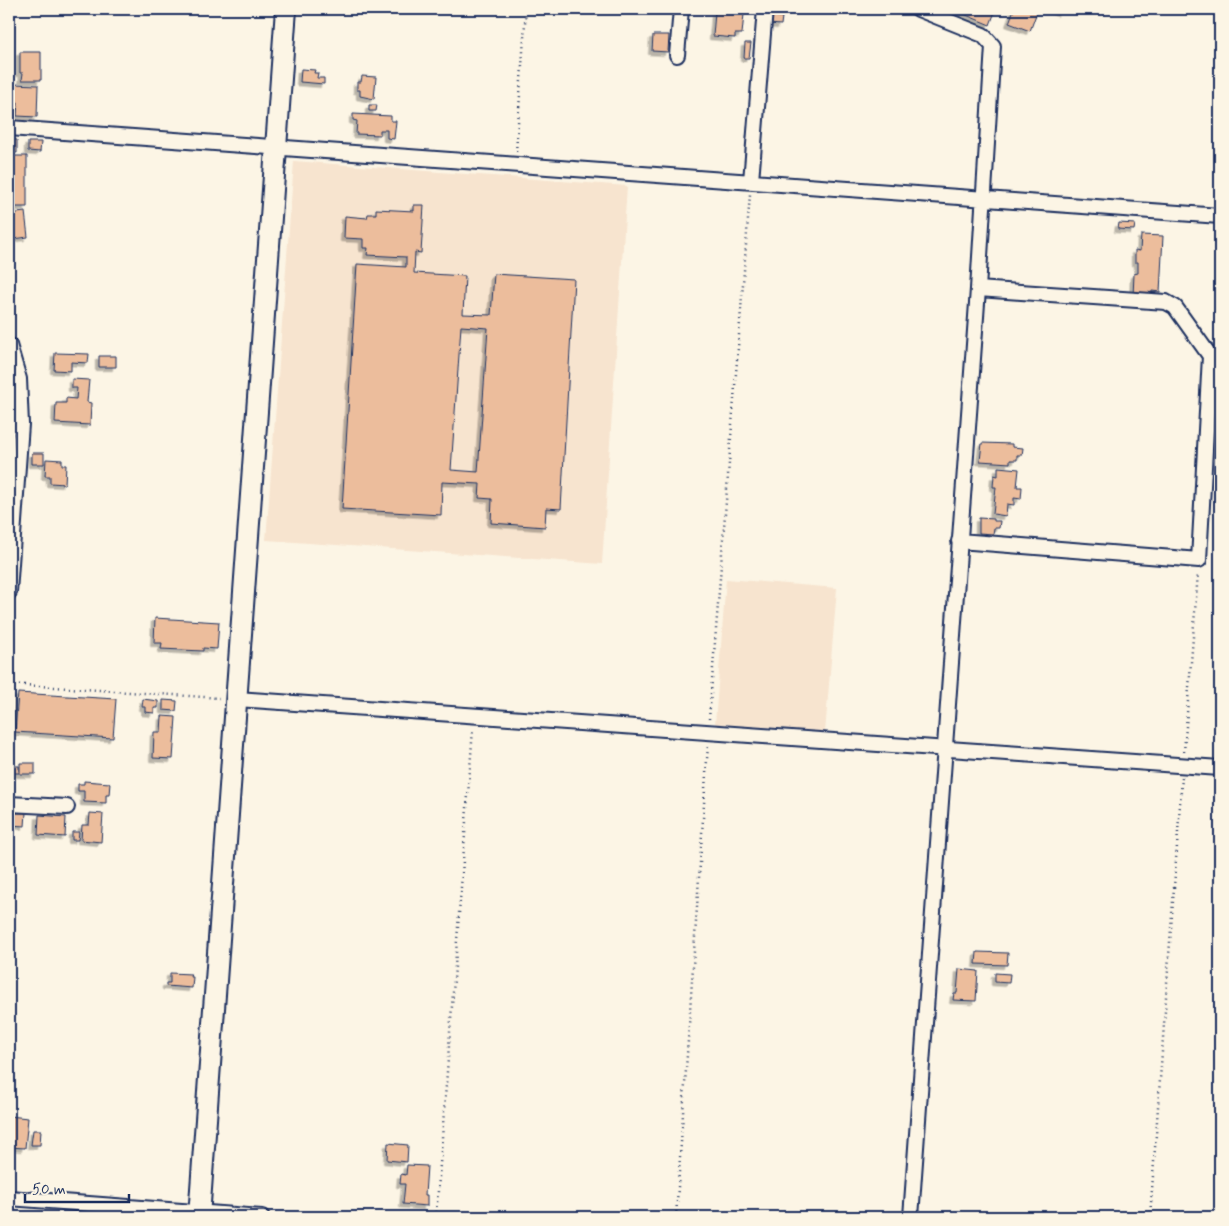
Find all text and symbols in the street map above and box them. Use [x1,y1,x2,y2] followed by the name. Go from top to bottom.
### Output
[25,1171,129,1203] scale bar
[32,1180,66,1200] text: 50 m

